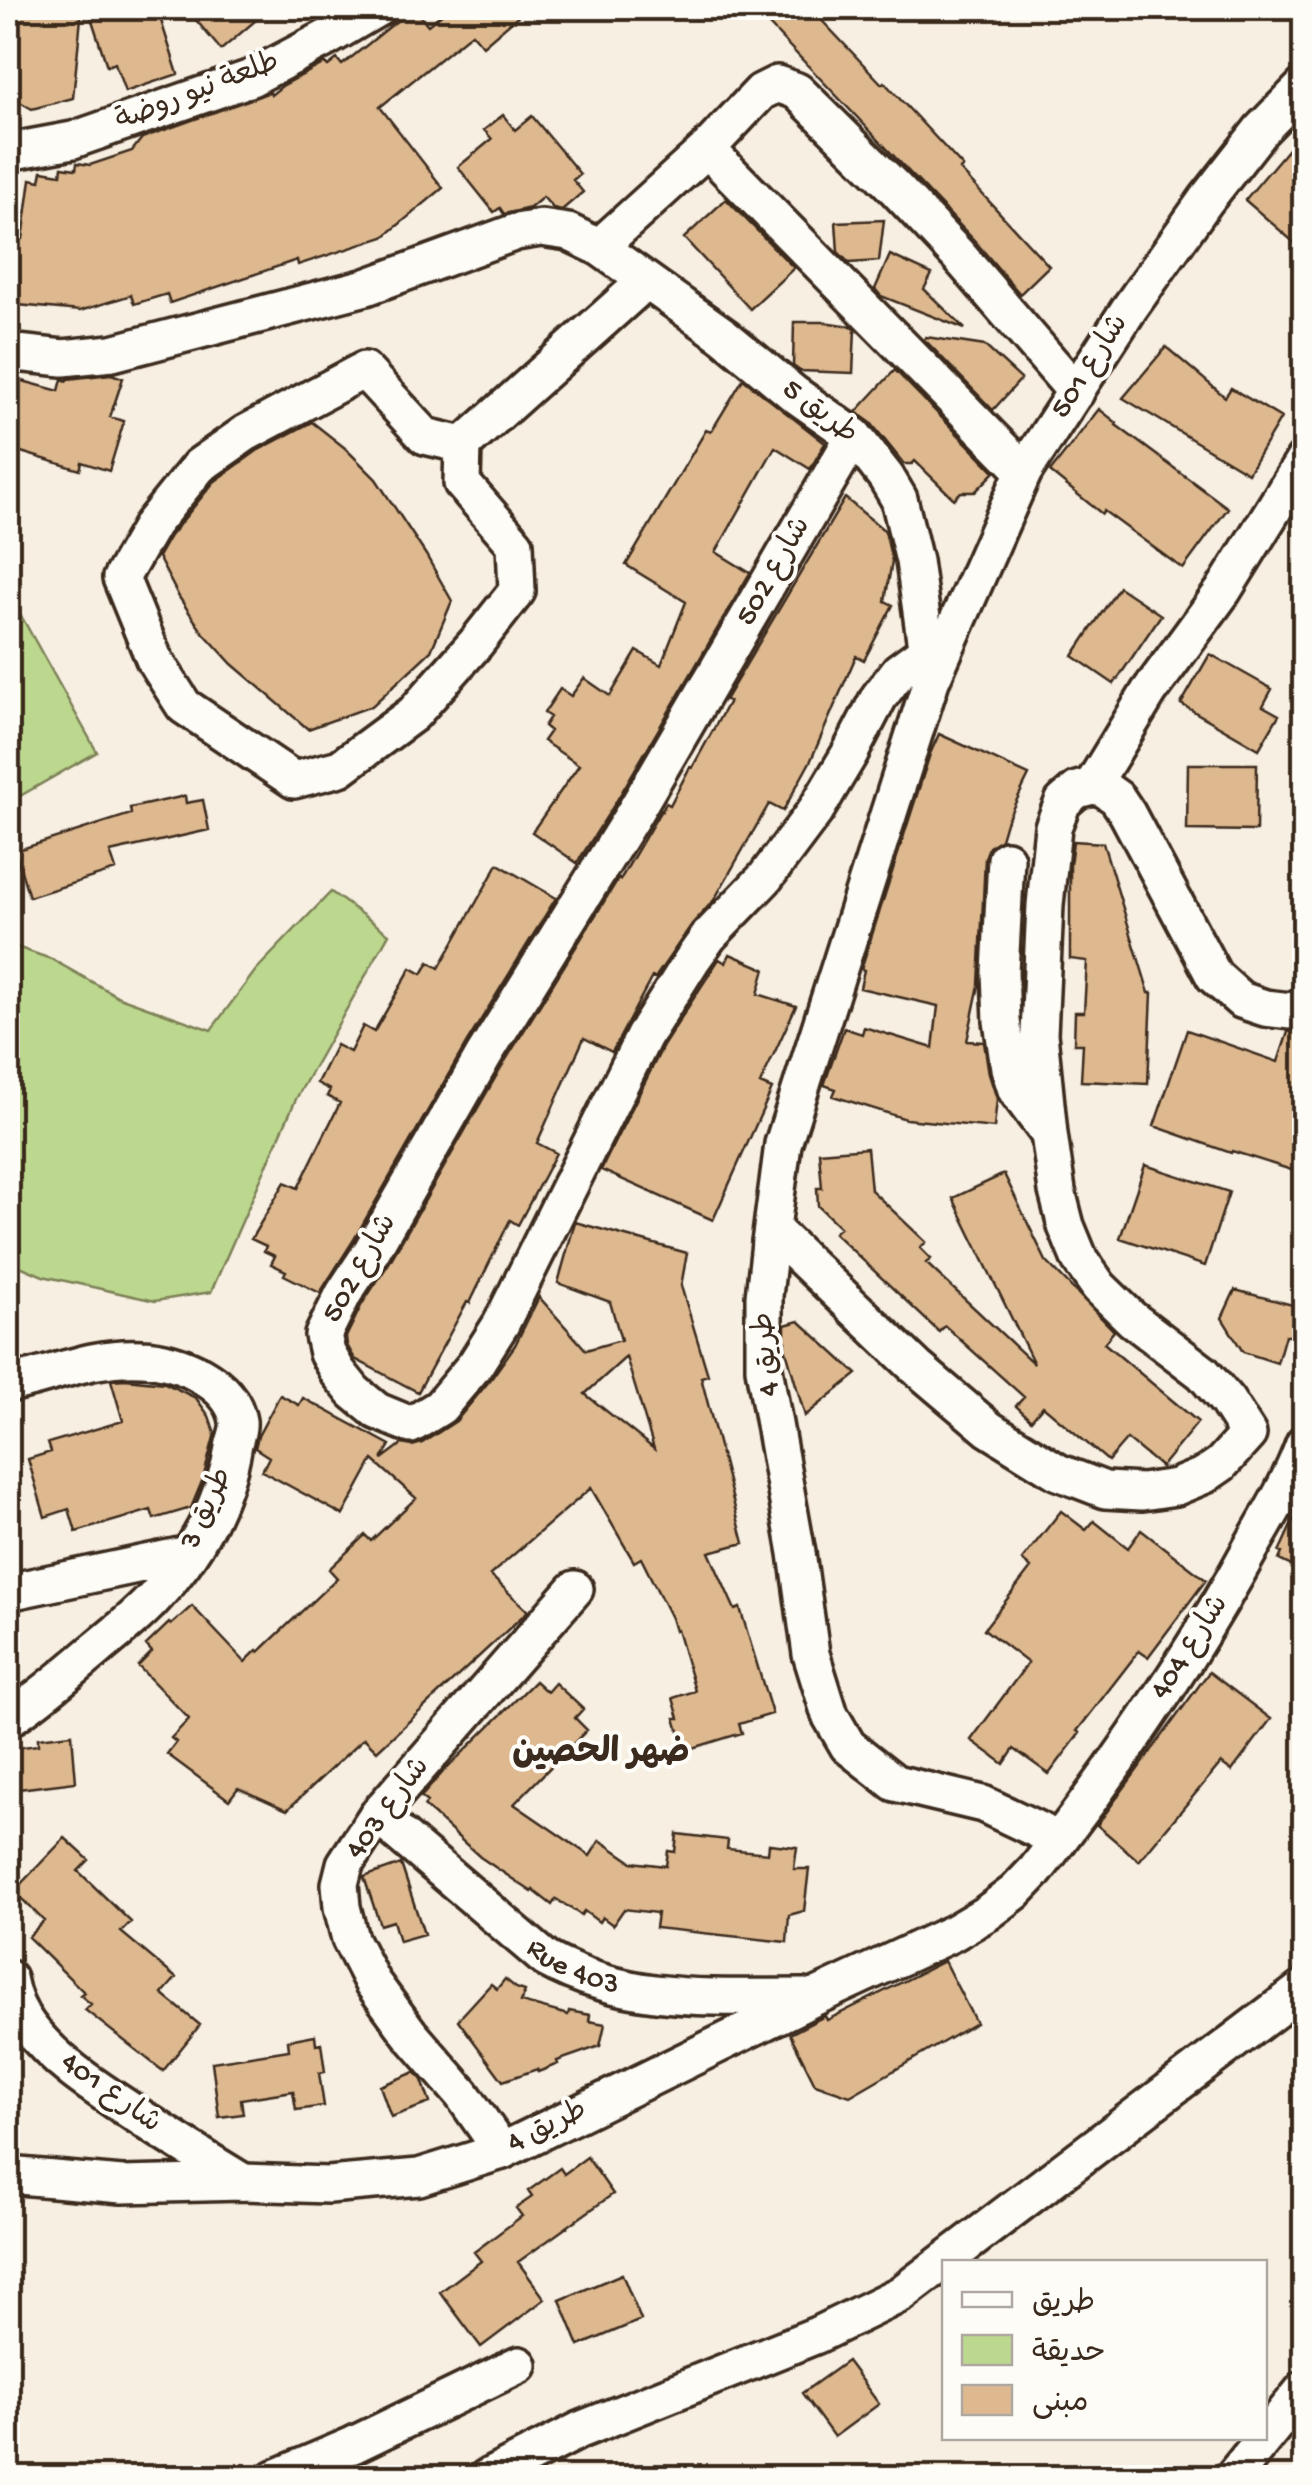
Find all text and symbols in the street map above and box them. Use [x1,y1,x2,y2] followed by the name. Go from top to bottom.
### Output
[111,46,285,140] street label: طلعة نيو روضة
[1044,308,1138,426] street label: شارع 501
[774,373,864,453] street label: طريق 5
[730,511,820,633] street label: شارع 502
[316,1208,406,1330] street label: شارع 502
[748,1311,788,1397] street label: طريق 4
[174,1463,242,1556] street label: طريق 3
[1144,1589,1238,1707] street label: شارع 404
[512,1734,690,1775] district label: ضهر الحصين
[339,1751,439,1867] street label: شارع 403
[518,1932,623,2004] street label: Rue 403
[53,2046,167,2142] street label: شارع 401
[502,2094,594,2162] street label: طريق 4
[942,2260,1267,2440] legend
[1032,2287,1095,2322] text: طريق
[1032,2337,1106,2372] text: حديقة
[1032,2387,1088,2422] text: مبنى

